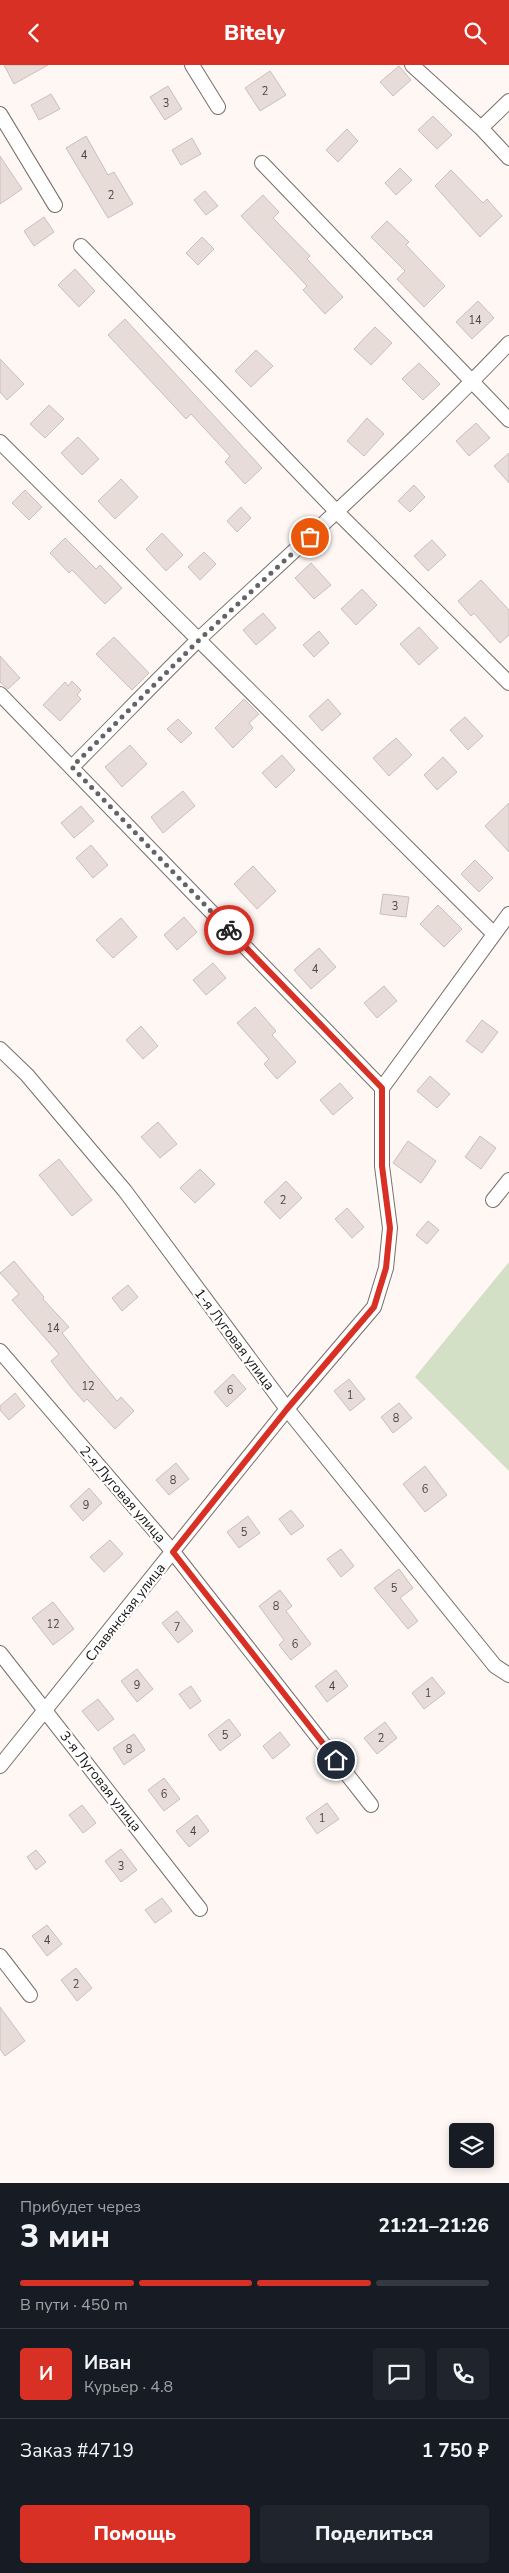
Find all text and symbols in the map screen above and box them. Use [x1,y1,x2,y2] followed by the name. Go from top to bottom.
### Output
[224,18,285,48] text: Bitely
[20,19,48,47] icon: back
[461,19,489,47] icon: search
[262,84,268,99] house number: 2
[163,96,169,111] house number: 3
[81,148,88,163] house number: 4
[108,188,114,203] house number: 2
[468,313,482,328] house number: 14
[289,516,331,558] pin
[296,523,324,551] icon: bag
[392,899,398,914] house number: 3
[204,905,254,955] courier
[215,916,243,944] icon: bike
[312,962,319,977] house number: 4
[280,1193,286,1208] house number: 2
[190,1285,279,1394] street label: 1-я Луговая улица
[46,1321,60,1336] house number: 14
[81,1379,95,1394] house number: 12
[227,1383,234,1398] house number: 6
[347,1388,353,1403] house number: 1
[393,1411,400,1426] house number: 8
[75,1442,170,1547] street label: 2-я Луговая улица
[170,1473,177,1488] house number: 8
[422,1482,429,1497] house number: 6
[83,1498,89,1513] house number: 9
[241,1525,248,1540] house number: 5
[81,1559,170,1665] street label: Славянская улица
[391,1581,398,1596] house number: 5
[273,1599,280,1614] house number: 8
[46,1617,60,1632] house number: 12
[174,1620,180,1635] house number: 7
[292,1637,299,1652] house number: 6
[134,1678,140,1693] house number: 9
[329,1679,336,1694] house number: 4
[425,1686,431,1701] house number: 1
[55,1727,146,1835] street label: 3-я Луговая улица
[222,1728,229,1743] house number: 5
[378,1731,384,1746] house number: 2
[315,1739,357,1781] pin
[126,1742,133,1757] house number: 8
[322,1746,350,1774] icon: home
[161,1787,168,1802] house number: 6
[319,1811,325,1826] house number: 1
[190,1824,197,1839] house number: 4
[118,1859,124,1874] house number: 3
[44,1933,51,1948] house number: 4
[73,1977,79,1992] house number: 2
[449,2123,494,2168] map controls
[449,2123,494,2168] button: layers
[20,2196,141,2218] text: Прибудет через
[378,2213,489,2239] text: 21:21–21:26
[20,2215,110,2258] text: 3 мин
[20,2294,128,2316] text: В пути · 450 m
[373,2348,425,2400] button: chat
[437,2348,489,2400] button: phone
[84,2350,131,2376] text: Иван
[39,2361,53,2387] text: И
[84,2376,173,2398] text: Курьер · 4.8
[20,2438,134,2464] text: Заказ #4719
[422,2438,489,2464] text: 1 750 ₽
[20,2505,250,2563] button: Помощь
[260,2505,489,2563] button: Поделиться

